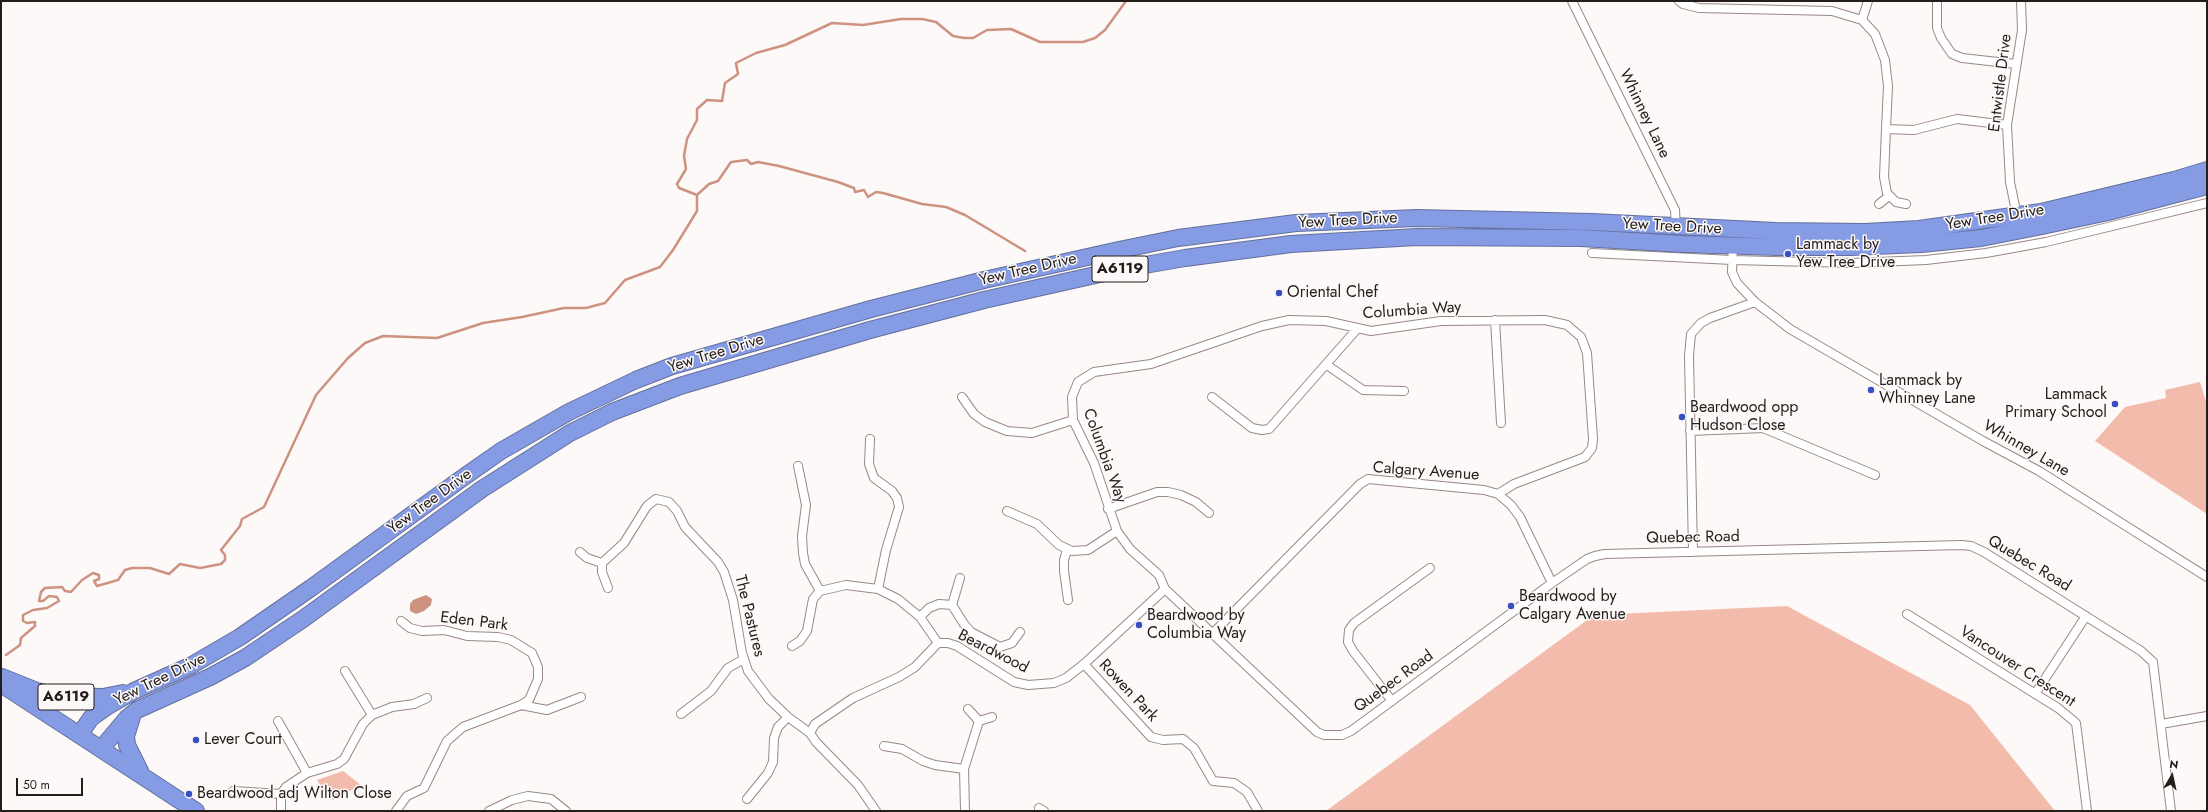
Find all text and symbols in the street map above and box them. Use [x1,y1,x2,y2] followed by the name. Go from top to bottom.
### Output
[1985,33,2017,133] street label: Entwistle Drive
[1614,66,1674,162] street label: Whinney Lane
[1944,201,2046,235] street label: Yew Tree Drive
[1298,209,1398,233] street label: Yew Tree Drive
[1622,215,1722,239] street label: Yew Tree Drive
[1796,235,1895,273] place label: Lammack by Yew Tree Drive
[977,249,1079,291] street label: Yew Tree Drive
[1783,249,1793,259] marker: Lammack by Yew Tree Drive
[1092,256,1148,282] road number: A6119
[1287,283,1378,303] place label: Oriental Chef
[1274,288,1284,298] marker: Oriental Chef
[1362,298,1462,324] street label: Columbia Way
[666,330,766,378] street label: Yew Tree Drive
[1879,371,1976,409] place label: Lammack by Whinney Lane
[1866,385,1876,395] marker: Lammack by Whinney Lane
[2005,385,2107,423] place label: Lammack Primary School
[1690,398,1798,436] place label: Beardwood opp Hudson Close
[2110,399,2120,409] marker: Lammack Primary School
[1078,406,1130,506] street label: Columbia Way
[1677,412,1687,422] marker: Beardwood opp Hudson Close
[1979,417,2073,481] street label: Whinney Lane
[1372,459,1480,485] street label: Calgary Avenue
[384,465,476,539] street label: Yew Tree Drive
[1646,528,1740,548] street label: Quebec Road
[1984,532,2074,596] street label: Quebec Road
[730,573,768,659] street label: The Pastures
[1519,587,1626,625] place label: Beardwood by Calgary Avenue
[1506,601,1516,611] marker: Beardwood by Calgary Avenue
[1147,606,1246,644] place label: Beardwood by Columbia Way
[439,608,509,636] street label: Eden Park
[1134,620,1144,630] marker: Beardwood by Columbia Way
[1956,622,2078,712] street label: Vancouver Crescent
[954,626,1032,678] street label: Beardwood
[1350,647,1438,717] street label: Quebec Road
[111,650,209,710] street label: Yew Tree Drive
[1094,656,1162,726] street label: Rowen Park
[38,684,94,710] road number: A6119
[204,730,282,750] place label: Lever Court
[191,735,201,745] marker: Lever Court
[2152,756,2192,796] north arrow
[2168,756,2179,773] text: N
[18,770,85,796] scale bar
[23,776,50,794] text: 50 m
[197,784,392,804] place label: Beardwood adj Wilton Close
[184,789,194,799] marker: Beardwood adj Wilton Close

